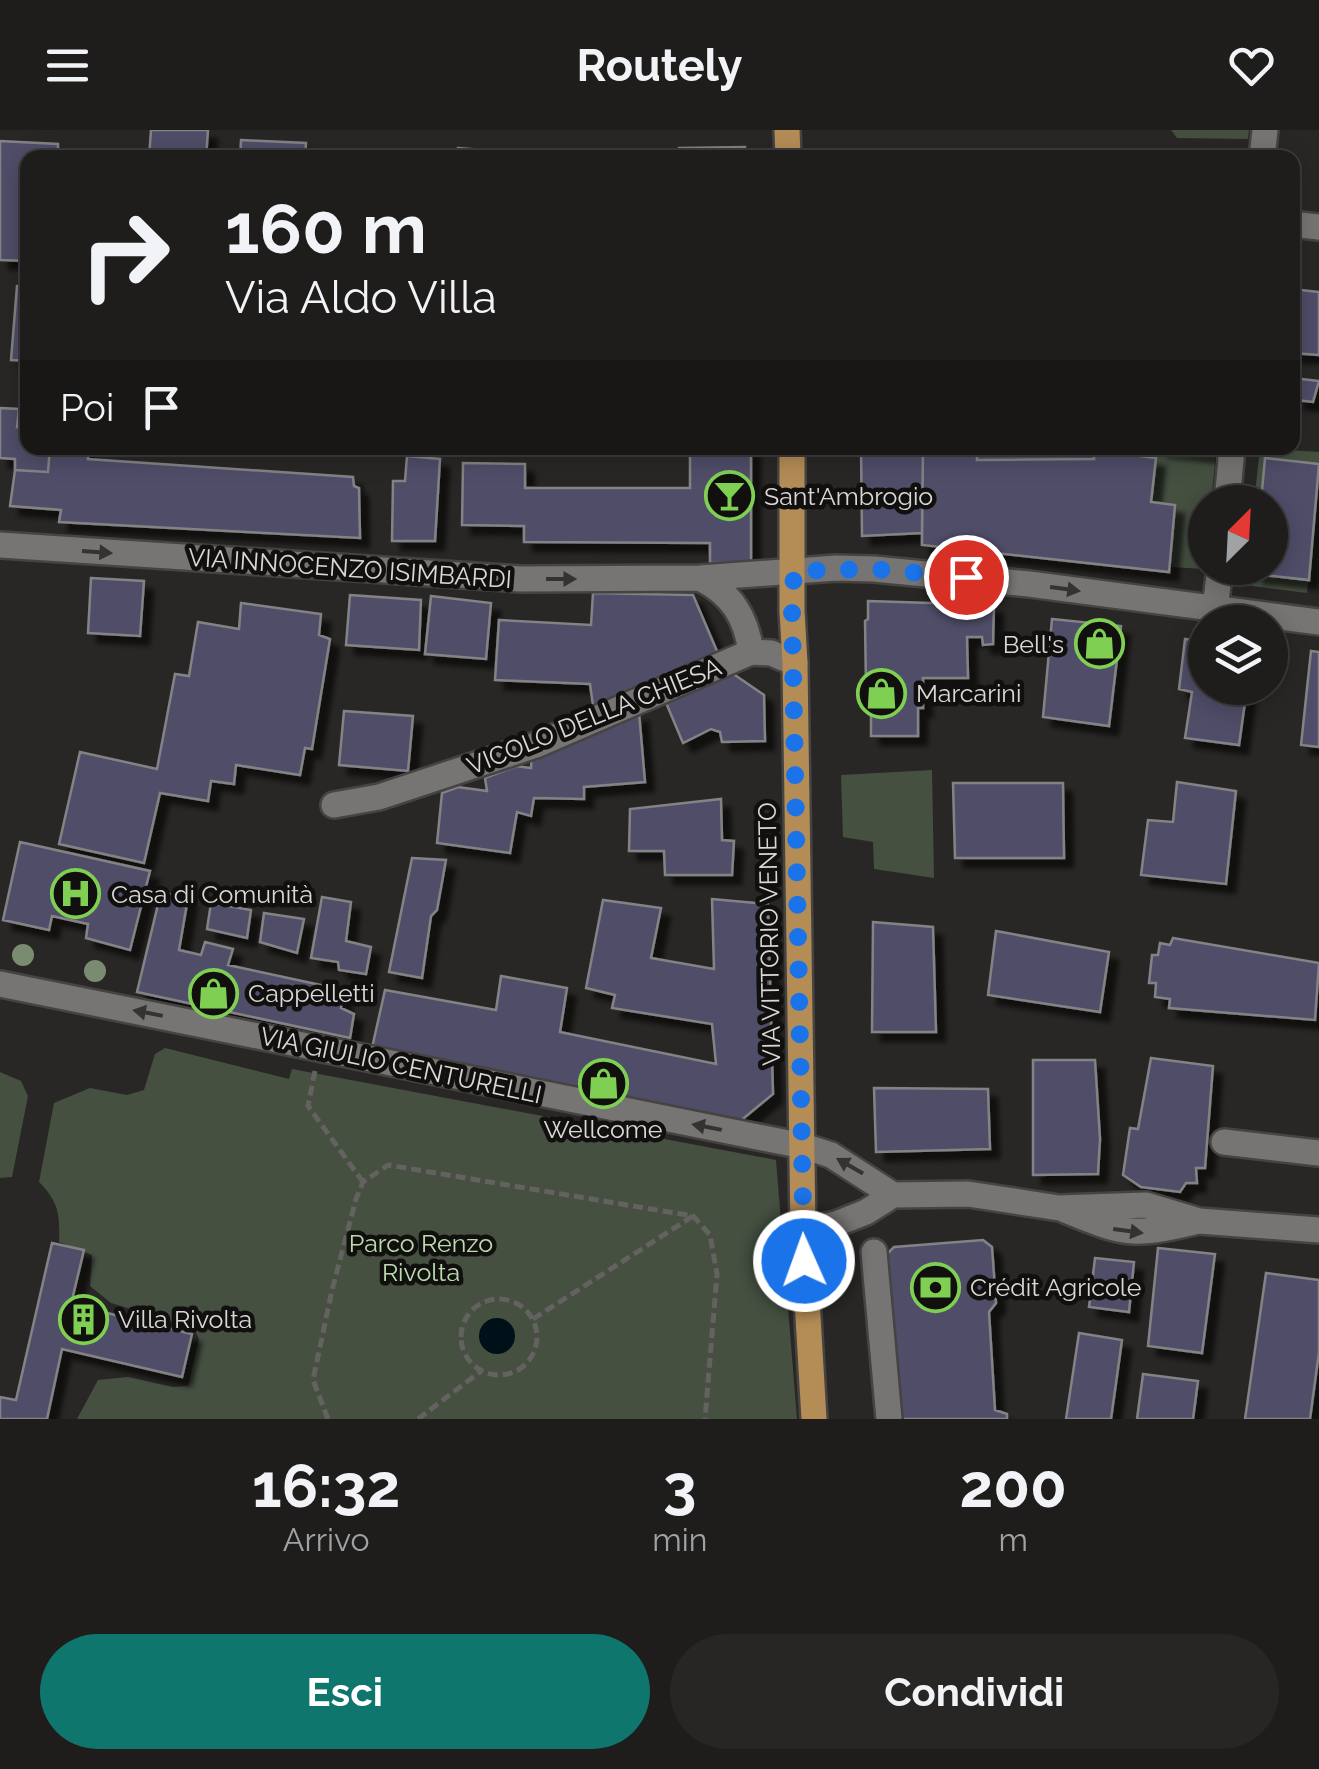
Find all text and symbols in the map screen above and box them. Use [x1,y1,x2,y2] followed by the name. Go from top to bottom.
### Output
[40,38,95,93] icon: menu
[1224,38,1279,93] icon: heart
[577,39,742,92] text: Routely
[225,187,427,269] text: 160 m
[60,190,190,320] icon: right
[225,271,497,324] text: Via Aldo Villa
[134,380,189,435] icon: arrive
[60,385,114,430] text: Poi
[703,470,755,522] bar icon: Sant'Ambrogio
[764,481,933,511] place label: Sant'Ambrogio
[1188,485,1288,585] north arrow
[1188,485,1288,705] map controls
[924,535,1009,620] pin
[187,542,513,594] street label: VIA INNOCENZO ISIMBARDI
[82,544,114,560] one-way arrow
[939,550,994,605] icon: arrive
[546,571,578,587] one-way arrow
[1050,582,1081,598] one-way arrow
[1188,605,1288,705] button: layers
[1073,618,1125,670] shop icon: Bell's
[1003,629,1064,659] place label: Bell's
[463,651,725,781] street label: VICOLO DELLA CHIESA
[855,667,907,719] shop icon: Marcarini
[916,678,1021,708] place label: Marcarini
[752,802,786,1066] street label: VIA VITTORIO VENETO
[50,868,102,920] hospital icon: Casa di Comunità
[111,879,313,909] place label: Casa di Comunità
[187,967,239,1019] shop icon: Cappelletti
[248,978,375,1008] place label: Cappelletti
[133,1005,164,1021] one-way arrow
[257,1020,545,1110] street label: VIA GIULIO CENTURELLI
[577,1057,629,1109] shop icon: Wellcome
[544,1114,662,1144] place label: Wellcome
[691,1119,722,1135] one-way arrow
[836,1158,865,1175] one-way arrow
[752,1209,856,1313] position arrow
[1113,1223,1144,1239] one-way arrow
[349,1228,493,1287] park label: Parco Renzo Rivolta
[909,1261,961,1313] bank icon: Crédit Agricole
[970,1272,1141,1302] place label: Crédit Agricole
[57,1293,109,1345] building icon: Villa Rivolta
[118,1304,252,1334] place label: Villa Rivolta
[252,1451,400,1521] text: 16:32
[663,1451,697,1521] text: 3
[959,1451,1067,1521] text: 200
[283,1521,369,1558] text: Arrivo
[652,1521,707,1558] text: min
[998,1521,1028,1558] text: m
[40,1634,650,1749] button: Esci
[670,1634,1279,1749] button: Condividi

